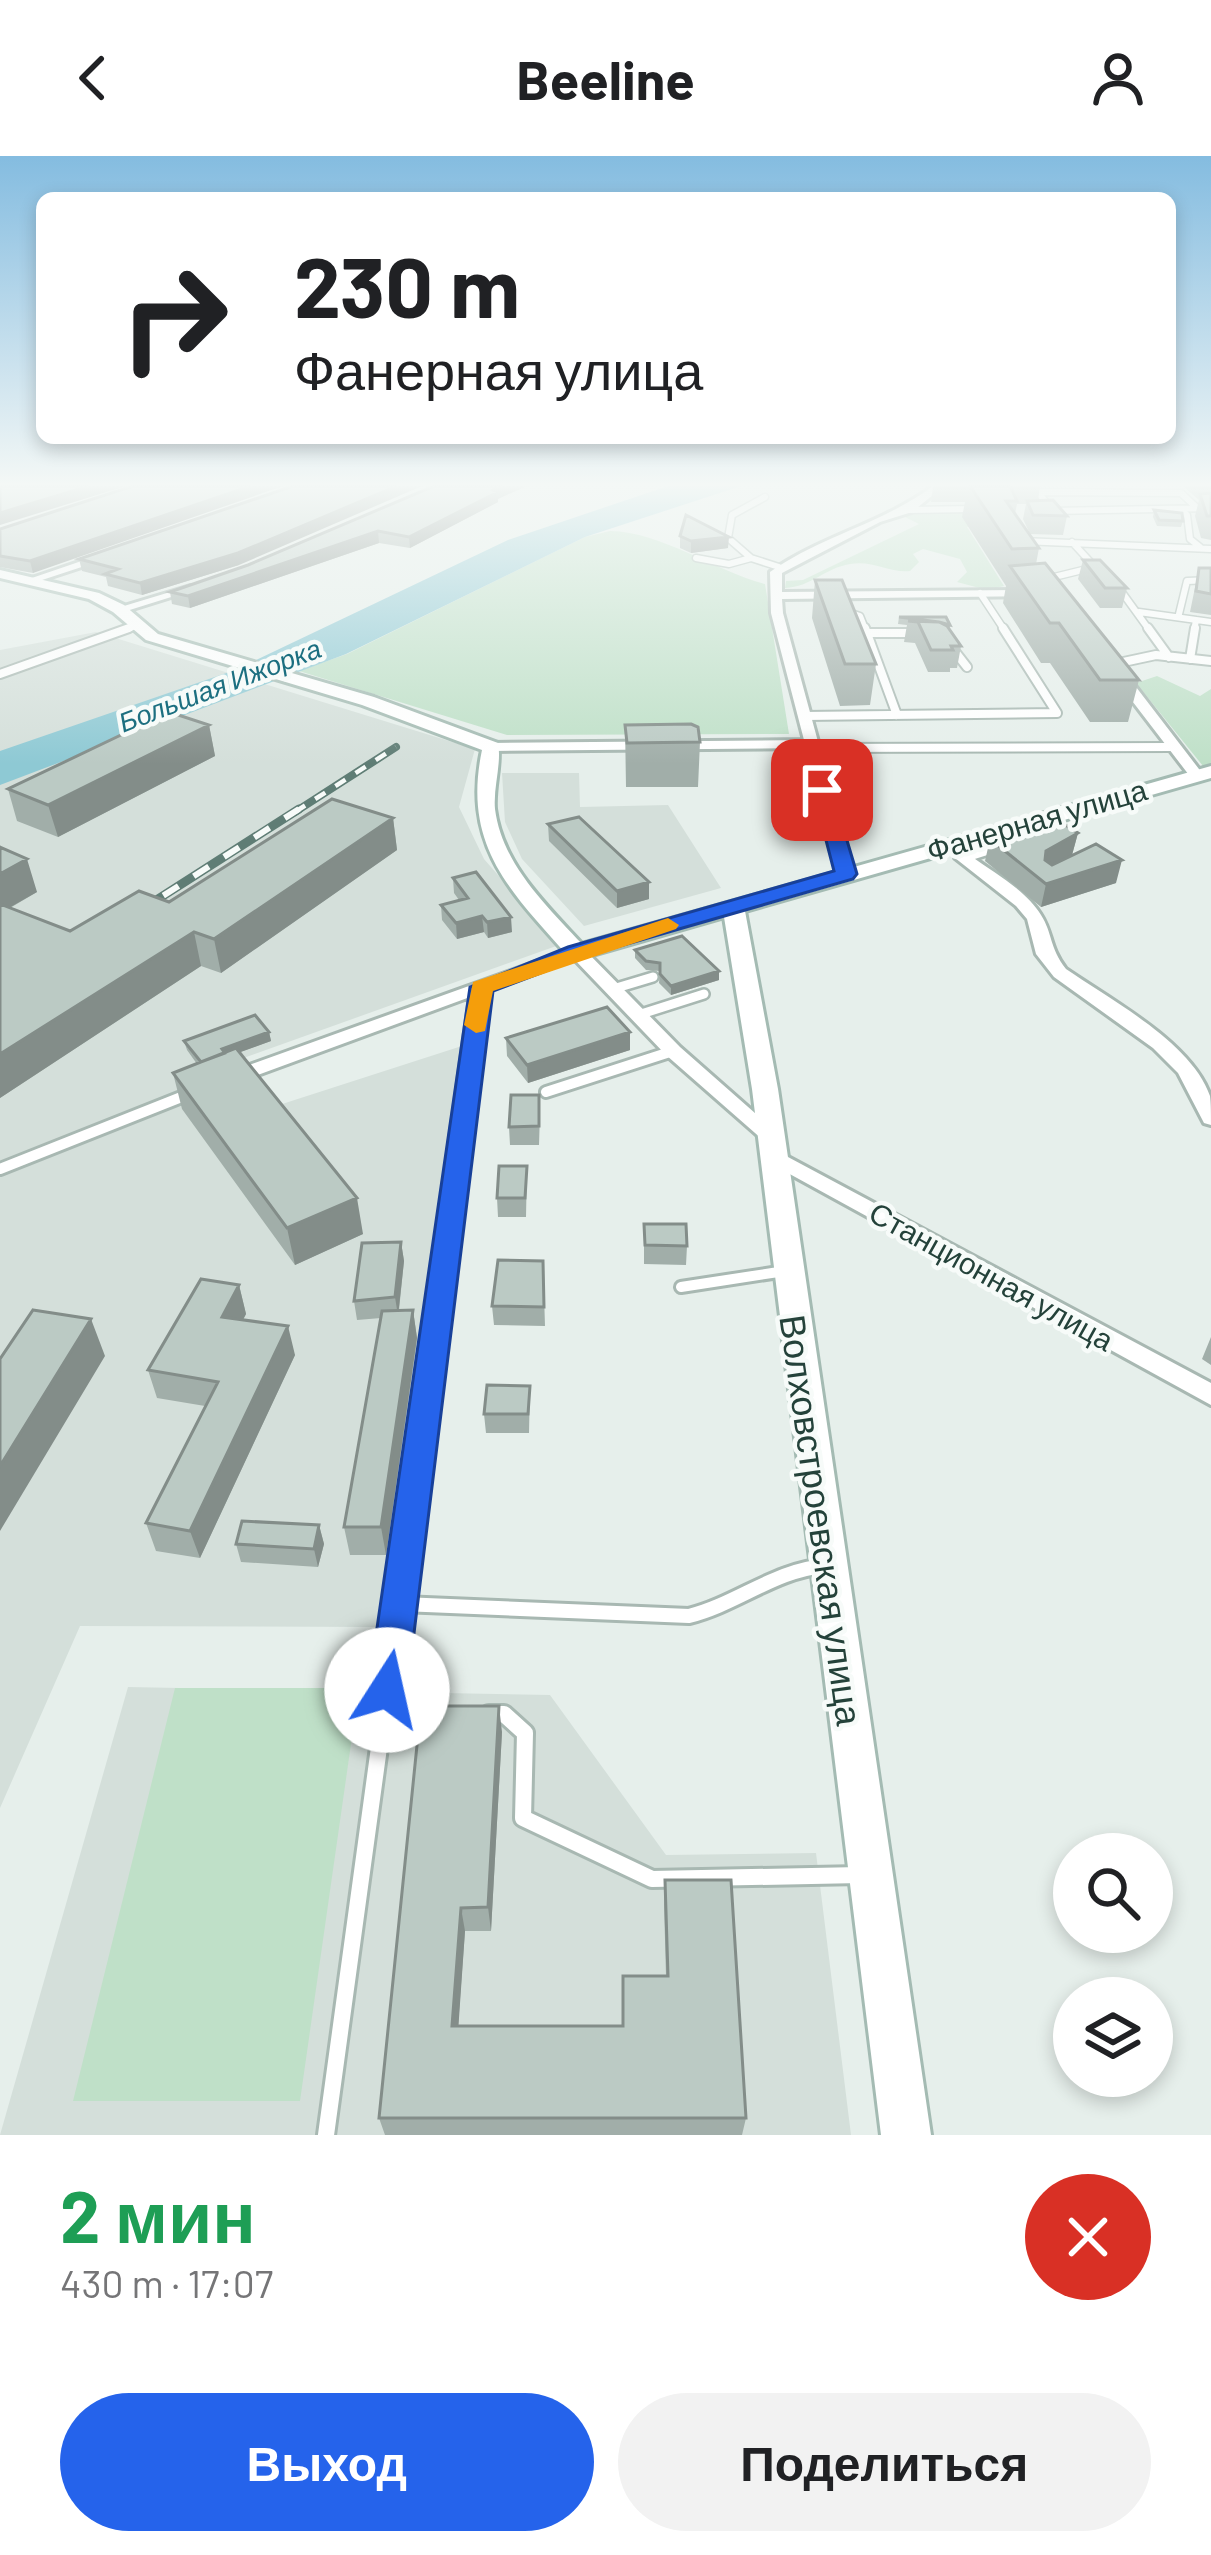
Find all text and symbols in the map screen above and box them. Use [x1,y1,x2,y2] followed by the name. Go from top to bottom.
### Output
[60,45,126,111] icon: back
[1085,45,1151,111] icon: person
[516,46,695,111] text: Beeline
[294,234,520,335] text: 230 m
[96,240,252,396] icon: right
[294,336,703,401] text: Фанерная улица
[114,631,325,738] water label: Большая Ижорка
[771,739,873,841] pin
[789,757,855,823] icon: arrive
[922,770,1151,868] street label: Фанерная улица
[864,1193,1121,1357] street label: Станционная улица
[771,1312,873,1729] street label: Волховстроевская улица
[324,1627,450,1753] position arrow
[1053,1833,1173,2097] map controls
[1053,1833,1173,1953] button: search
[1053,1977,1173,2097] button: layers
[60,2171,256,2257] text: 2 мин
[1025,2174,1151,2300] button: close
[60,2259,273,2306] text: 430 m · 17:07
[60,2393,594,2531] button: Выход
[618,2393,1151,2531] button: Поделиться

